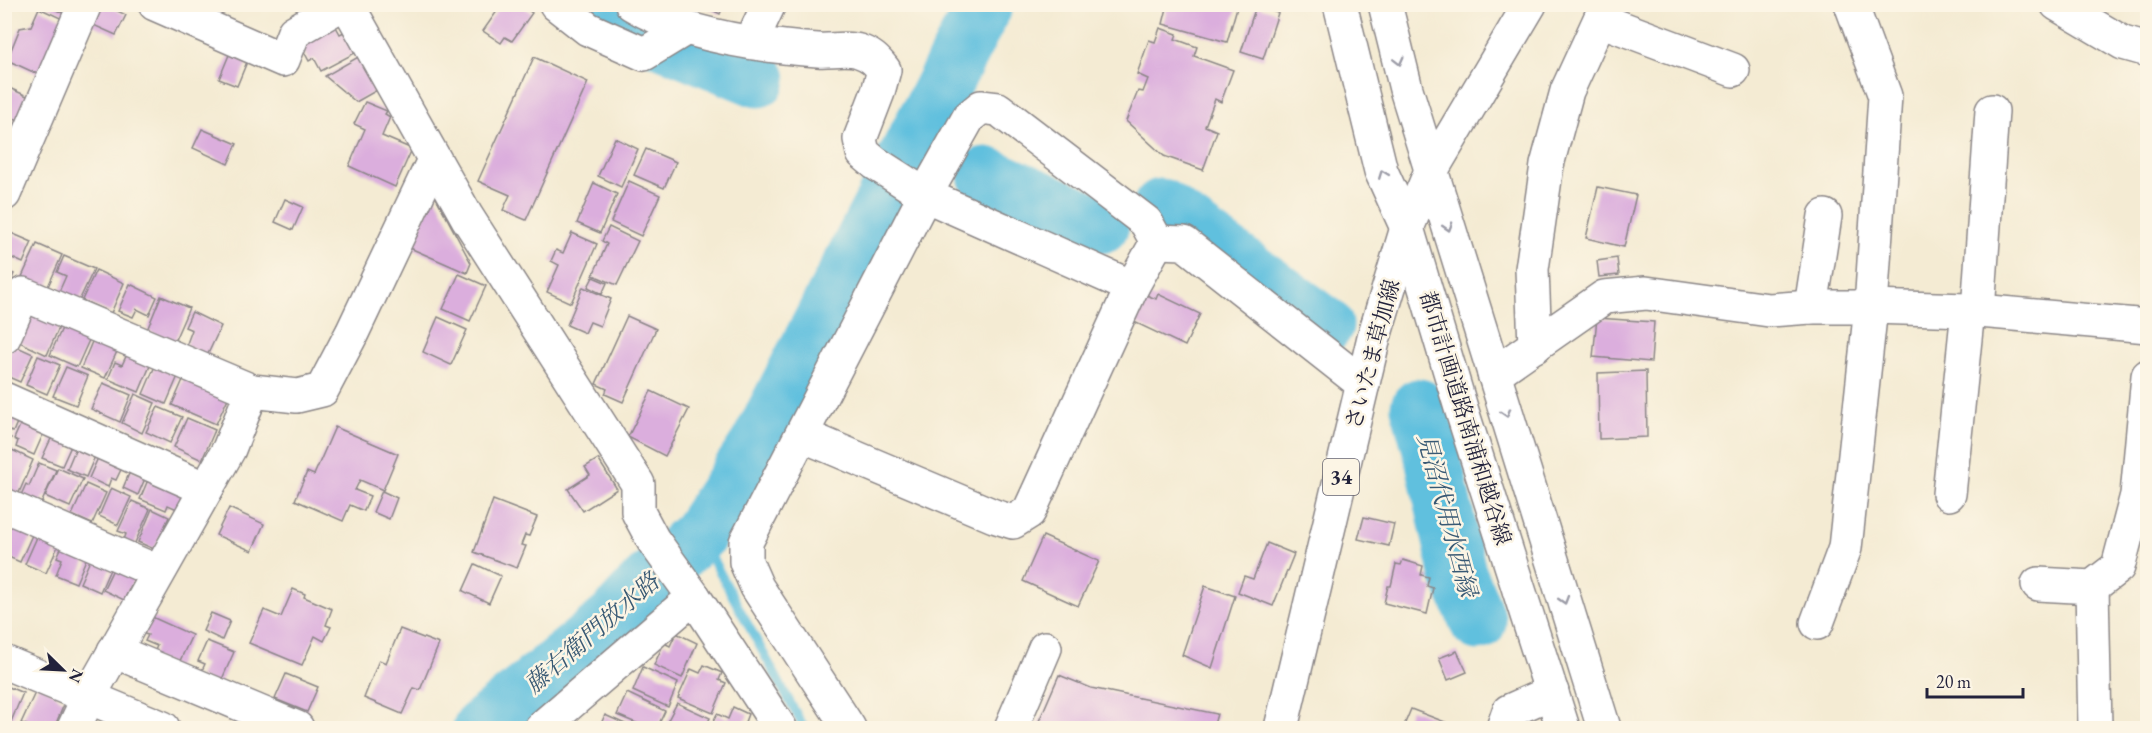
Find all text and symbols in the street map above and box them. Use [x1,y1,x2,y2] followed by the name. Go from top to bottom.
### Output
[1391,56,1404,66] one-way arrow
[1378,169,1391,180] one-way arrow
[1441,221,1454,232] one-way arrow
[1339,276,1406,432] street label: さいたま草加線
[1413,288,1518,549] street label: 都市計画道路南浦和越谷線
[1499,407,1512,418] one-way arrow
[1411,430,1485,603] water label: 見沼代用水西縁
[1323,459,1359,495] road number: 34
[518,565,667,699] water label: 藤右衛門放水路
[1557,594,1569,605] one-way arrow
[33,640,93,700] north arrow
[1927,661,2023,699] scale bar
[64,666,88,686] text: N
[1936,670,1971,693] text: 20 m

